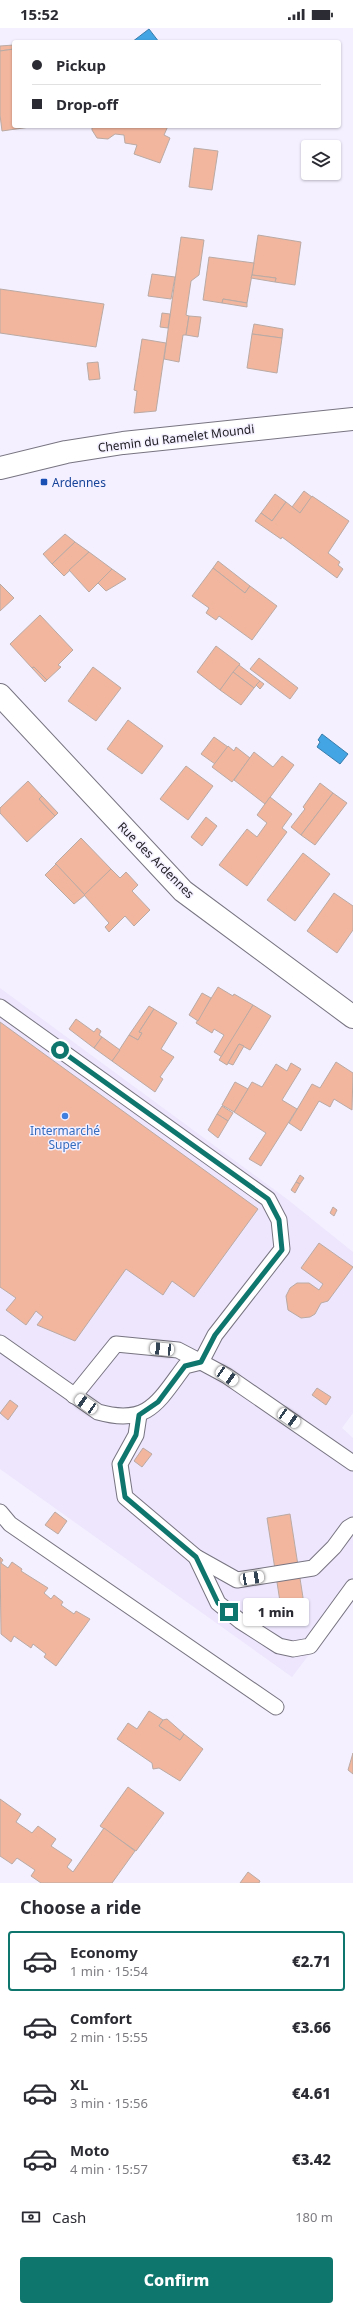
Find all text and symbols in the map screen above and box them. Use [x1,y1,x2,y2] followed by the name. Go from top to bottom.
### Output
[20,4,59,24] text: 15:52
[56,55,106,75] text: Pickup
[56,94,118,114] text: Drop-off
[301,140,341,180] map controls
[301,140,341,180] button: layers
[97,420,255,456] street label: Chemin du Ramelet Moundi
[52,474,106,491] place label: Ardennes
[39,477,49,487] marker: Ardennes
[114,818,198,902] street label: Rue des Ardennes
[51,1041,69,1059] route start
[60,1111,70,1121] marker: Intermarché Super
[30,1122,100,1153] place label: Intermarché Super
[149,1342,175,1356] car
[214,1364,240,1388] car
[73,1392,99,1416] car
[276,1406,302,1430] car
[239,1570,265,1586] car
[243,1598,309,1626] callout: 1 min
[220,1603,238,1621] route end
[258,1603,294,1621] text: 1 min
[20,1895,141,1919] text: Choose a ride
[70,1942,138,1962] text: Economy
[22,1943,58,1979] icon: car
[292,1951,331,1971] text: €2.71
[70,1962,148,1980] text: 1 min · 15:54
[70,2008,132,2028] text: Comfort
[22,2009,58,2045] icon: car
[292,2017,331,2037] text: €3.66
[70,2028,148,2046] text: 2 min · 15:55
[70,2074,88,2094] text: XL
[22,2075,58,2111] icon: car
[292,2083,331,2103] text: €4.61
[70,2094,148,2112] text: 3 min · 15:56
[70,2140,109,2160] text: Moto
[22,2141,58,2177] icon: car
[292,2149,331,2169] text: €3.42
[70,2160,148,2178] text: 4 min · 15:57
[20,2206,42,2228] icon: cash
[52,2207,86,2227] text: Cash
[295,2208,333,2226] text: 180 m
[20,2257,333,2303] button: Confirm

